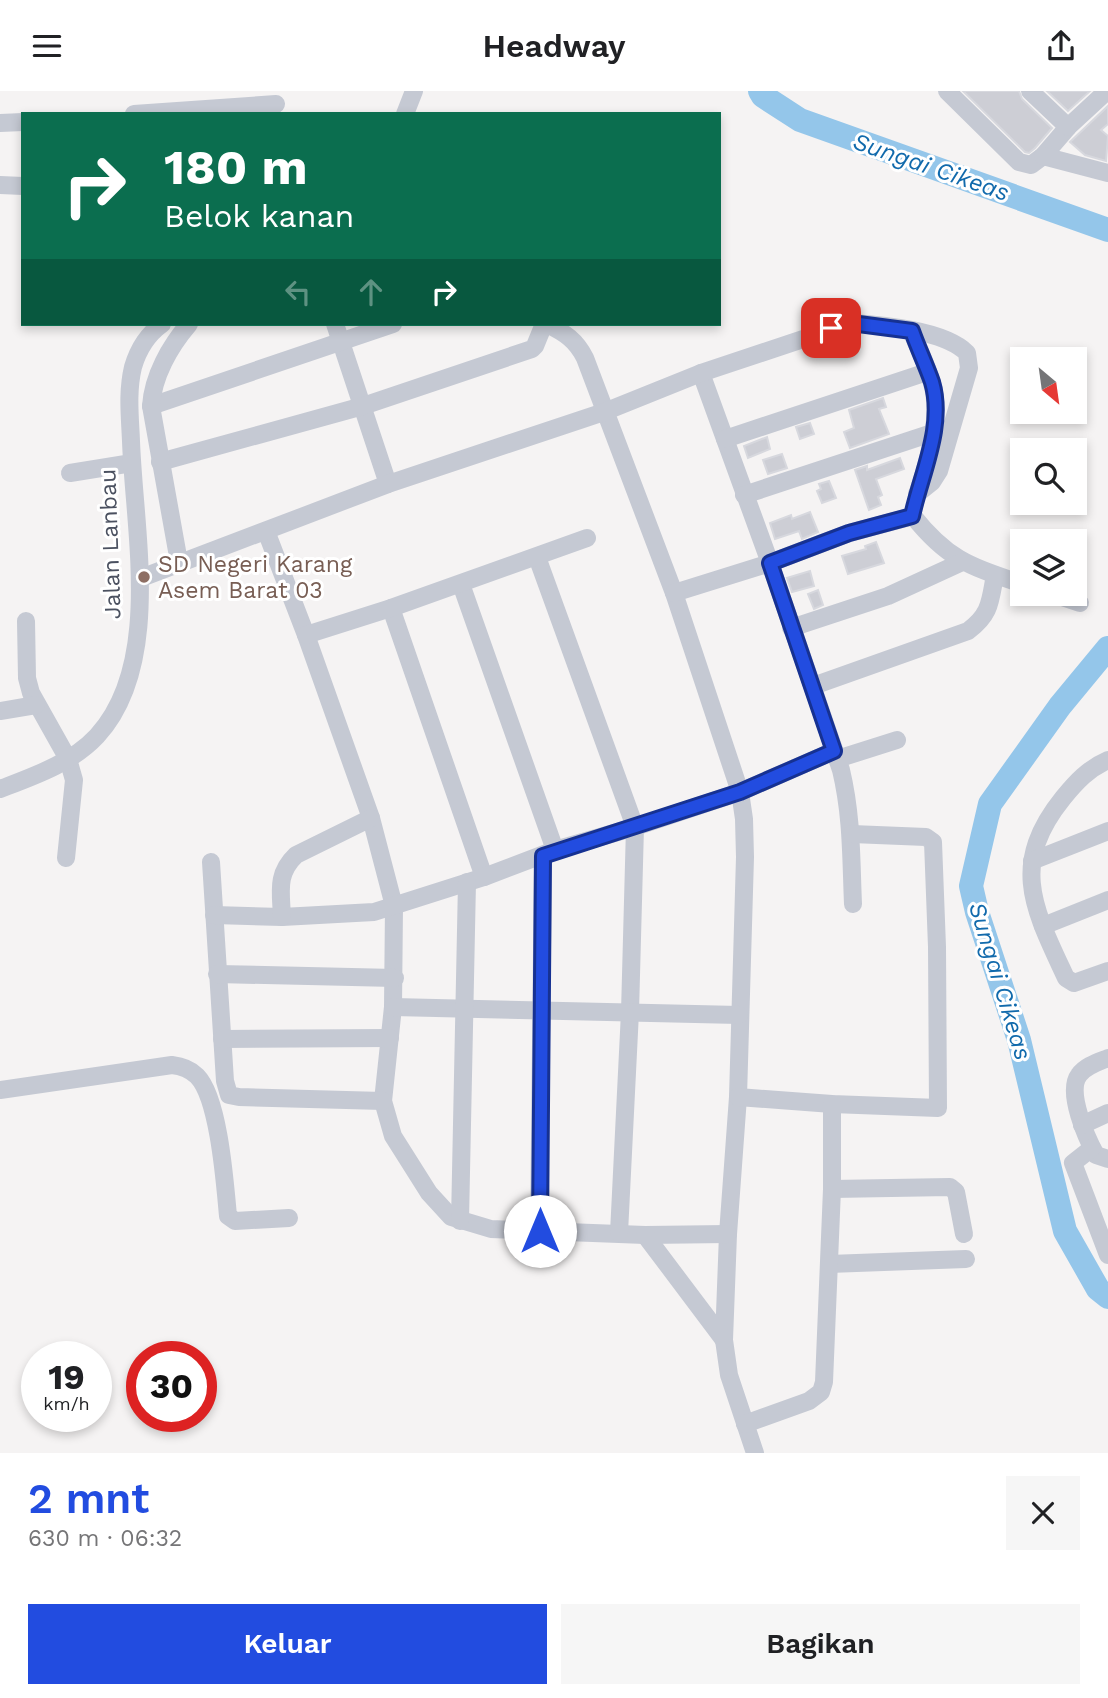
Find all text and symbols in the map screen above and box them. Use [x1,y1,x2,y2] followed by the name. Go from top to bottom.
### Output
[28,27,66,65] icon: menu
[482,27,626,65] text: Headway
[1042,27,1080,65] icon: share
[849,127,1013,207] water label: Sungai Cikeas
[164,138,308,196] text: 180 m
[49,140,140,231] icon: right
[164,197,354,235] text: Belok kanan
[279,273,317,311] icon: left
[352,273,390,311] icon: ahead
[425,273,463,311] icon: right
[801,298,861,358] pin
[812,309,850,347] icon: arrive
[1010,347,1087,423] north arrow
[1010,347,1087,606] map controls
[1010,438,1087,515] button: search
[94,468,127,620] street label: Jalan Lanbau
[1010,529,1087,606] button: layers
[158,551,353,604] place label: SD Negeri Karang Asem Barat 03
[136,569,152,585] marker: SD Negeri Karang Asem Barat 03
[963,899,1037,1063] water label: Sungai Cikeas
[503,1194,577,1268] position arrow
[126,1341,217,1432] speed limit sign: 30
[48,1356,85,1398] text: 19
[43,1393,90,1414] text: km/h
[28,1474,149,1523] text: 2 mnt
[1006,1476,1080,1550] button: close
[28,1525,182,1552] text: 630 m · 06:32
[28,1604,547,1684] button: Keluar
[561,1604,1080,1684] button: Bagikan

